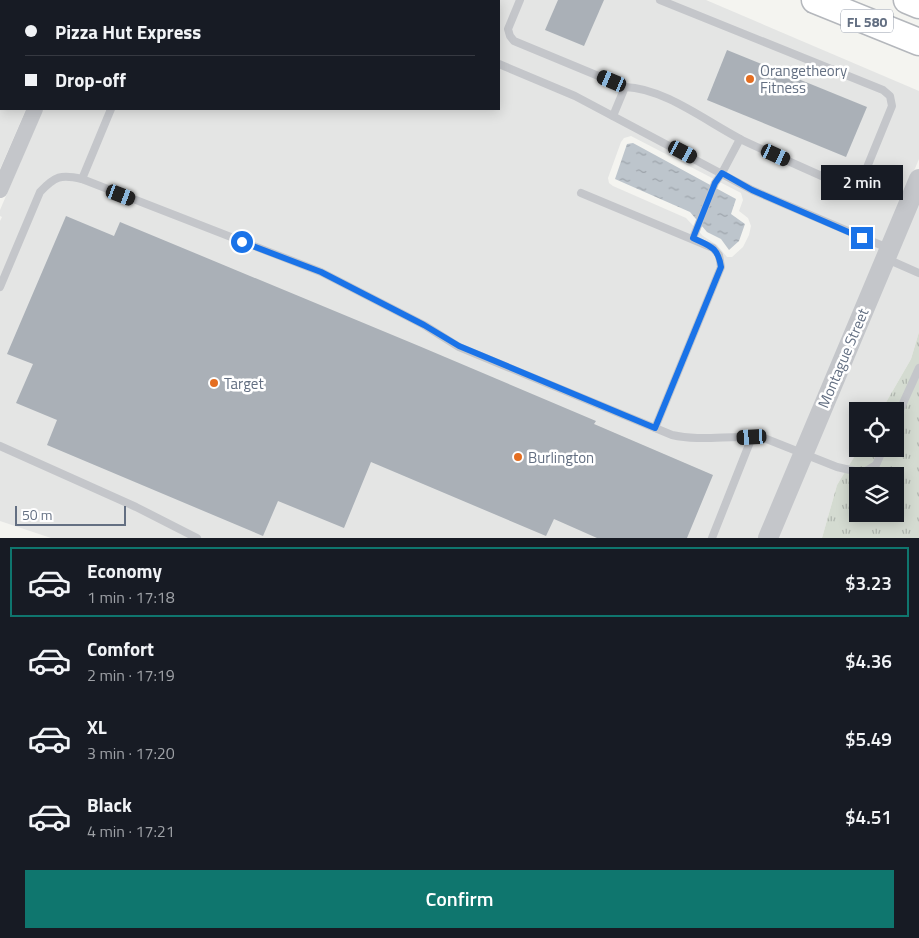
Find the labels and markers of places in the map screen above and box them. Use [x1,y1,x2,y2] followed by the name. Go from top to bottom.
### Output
[760,59,847,99] place label: Orangetheory Fitness
[744,73,756,85] marker: Orangetheory Fitness
[224,372,264,395] place label: Target
[208,377,220,389] marker: Target
[528,446,594,469] place label: Burlington
[512,451,524,463] marker: Burlington

